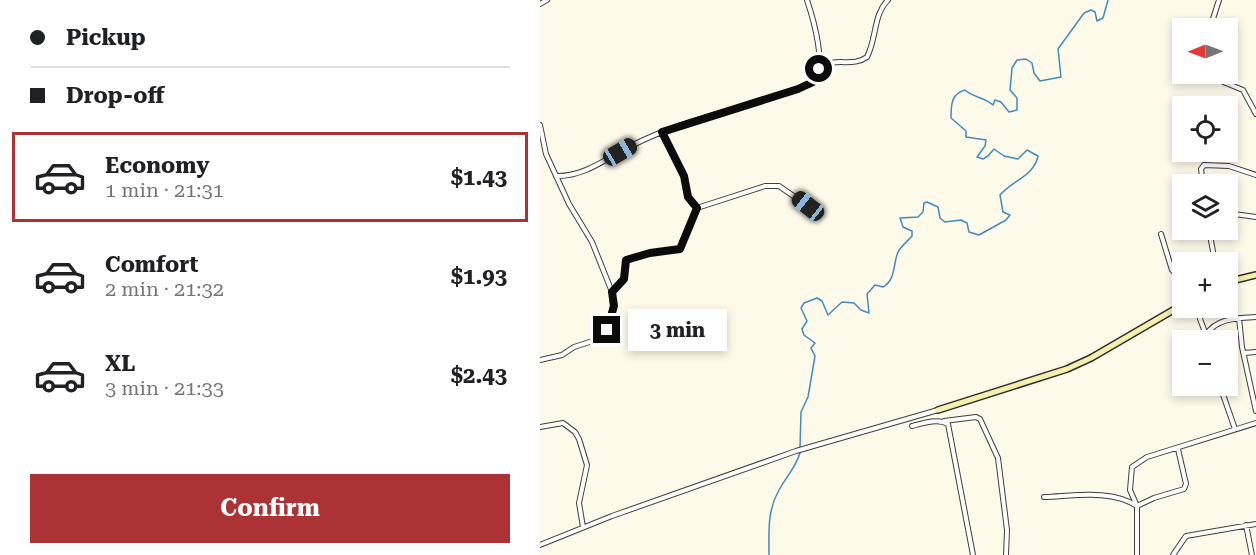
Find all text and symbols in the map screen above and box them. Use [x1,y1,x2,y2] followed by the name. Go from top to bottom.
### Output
[1172,18,1238,84] north arrow
[1172,18,1238,396] map controls
[66,25,146,50] text: Pickup
[805,55,832,82] route start
[66,83,164,108] text: Drop-off
[1172,96,1238,162] button: locate
[600,135,640,169] car
[33,150,87,204] icon: car
[105,153,209,178] text: Economy
[451,165,507,190] text: $1.43
[1172,174,1238,240] button: layers
[105,178,224,202] text: 1 min · 21:31
[788,188,828,224] car
[33,249,87,303] icon: car
[105,252,198,277] text: Comfort
[1172,252,1238,318] button: +
[451,264,507,289] text: $1.93
[105,277,224,301] text: 2 min · 21:32
[628,309,727,351] callout: 3 min
[593,316,620,343] route end
[650,318,705,342] text: 3 min
[1172,330,1238,396] button: −
[33,348,87,402] icon: car
[105,351,135,376] text: XL
[451,363,507,388] text: $2.43
[105,376,224,400] text: 3 min · 21:33
[30,474,510,543] button: Confirm

